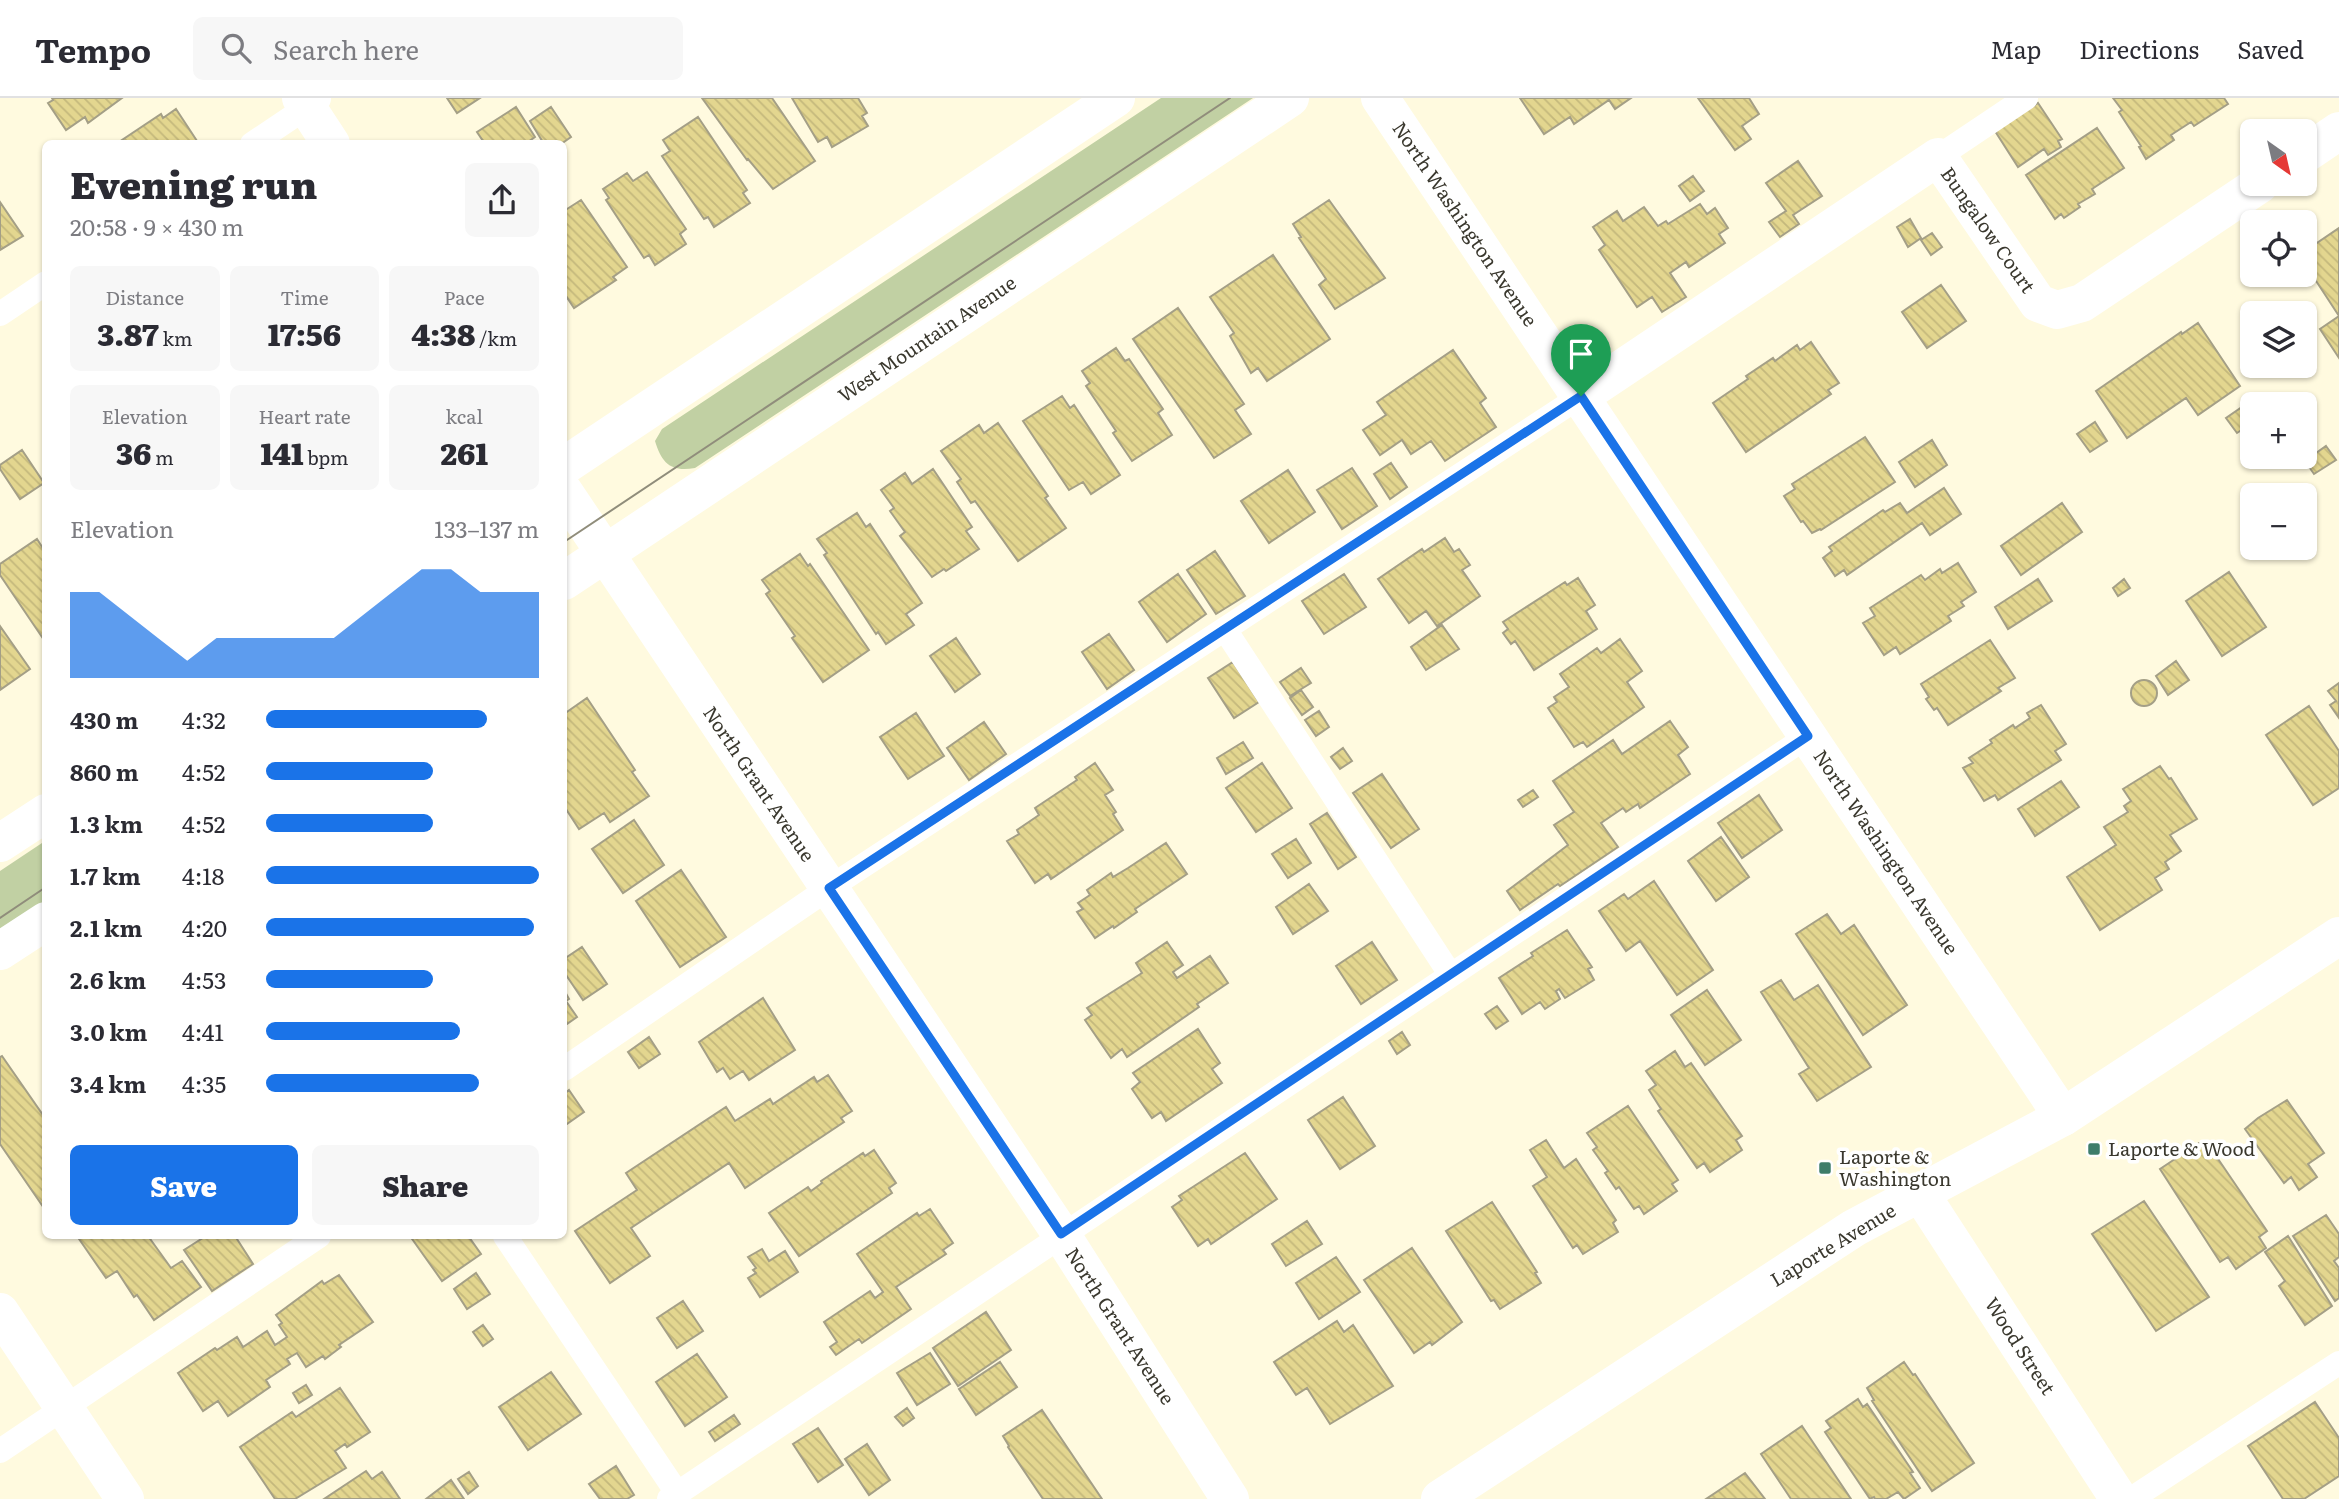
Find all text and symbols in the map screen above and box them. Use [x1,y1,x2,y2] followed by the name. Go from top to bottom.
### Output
[193,17,683,80] search box
[35,24,151,73] text: Tempo
[217,29,255,67] icon: search
[273,29,419,68] text: Search here
[1990,31,2041,66] text: Map
[2079,31,2199,66] text: Directions
[2237,31,2304,66] text: Saved
[1387,115,1545,332] street label: North Washington Avenue
[2240,119,2317,196] north arrow
[2240,119,2317,560] map controls
[70,154,317,211] text: Evening run
[1935,161,2043,298] street label: Bungalow Court
[465,163,539,237] button: share
[70,209,244,243] text: 20:58 · 9 × 430 m
[2240,210,2317,287] button: locate
[832,268,1021,408] street label: West Mountain Avenue
[106,283,184,311] text: Distance
[280,283,329,311] text: Time
[444,283,485,311] text: Pace
[2240,301,2317,378] button: layers
[97,311,159,355] text: 3.87
[268,311,341,355] text: 17:56
[411,311,475,355] text: 4:38
[159,324,192,352] text: km
[475,324,517,352] text: /km
[1551,324,1611,396] pin
[1562,335,1600,373] icon: arrive
[2240,392,2317,469] button: +
[102,402,188,430] text: Elevation
[258,402,351,430] text: Heart rate
[445,402,483,430] text: kcal
[116,430,151,474] text: 36
[260,430,303,474] text: 141
[440,430,488,474] text: 261
[151,443,174,471] text: m
[303,443,349,471] text: bpm
[2240,483,2317,560] button: −
[70,511,174,545] text: Elevation
[434,511,539,545] text: 133–137 m
[697,700,823,867] street label: North Grant Avenue
[70,702,138,736] text: 430 m
[182,702,226,736] text: 4:32
[1808,743,1966,960] street label: North Washington Avenue
[70,754,139,788] text: 860 m
[182,754,225,788] text: 4:52
[70,806,143,840] text: 1.3 km
[182,806,225,840] text: 4:52
[70,858,141,892] text: 1.7 km
[182,858,224,892] text: 4:18
[70,910,142,944] text: 2.1 km
[182,910,227,944] text: 4:20
[70,962,146,996] text: 2.6 km
[182,962,226,996] text: 4:53
[70,1014,148,1048] text: 3.0 km
[182,1014,224,1048] text: 4:41
[70,1066,147,1100] text: 3.4 km
[182,1066,226,1100] text: 4:35
[2108,1134,2256,1162] place label: Laporte & Wood
[2086,1141,2102,1157] marker: Laporte & Wood
[1839,1142,1951,1192] place label: Laporte & Washington
[70,1145,298,1225] button: Save
[312,1145,539,1225] button: Share
[1817,1160,1833,1176] marker: Laporte & Washington
[1765,1196,1901,1293] street label: Laporte Avenue
[1059,1241,1182,1410] street label: North Grant Avenue
[1979,1291,2063,1400] street label: Wood Street

